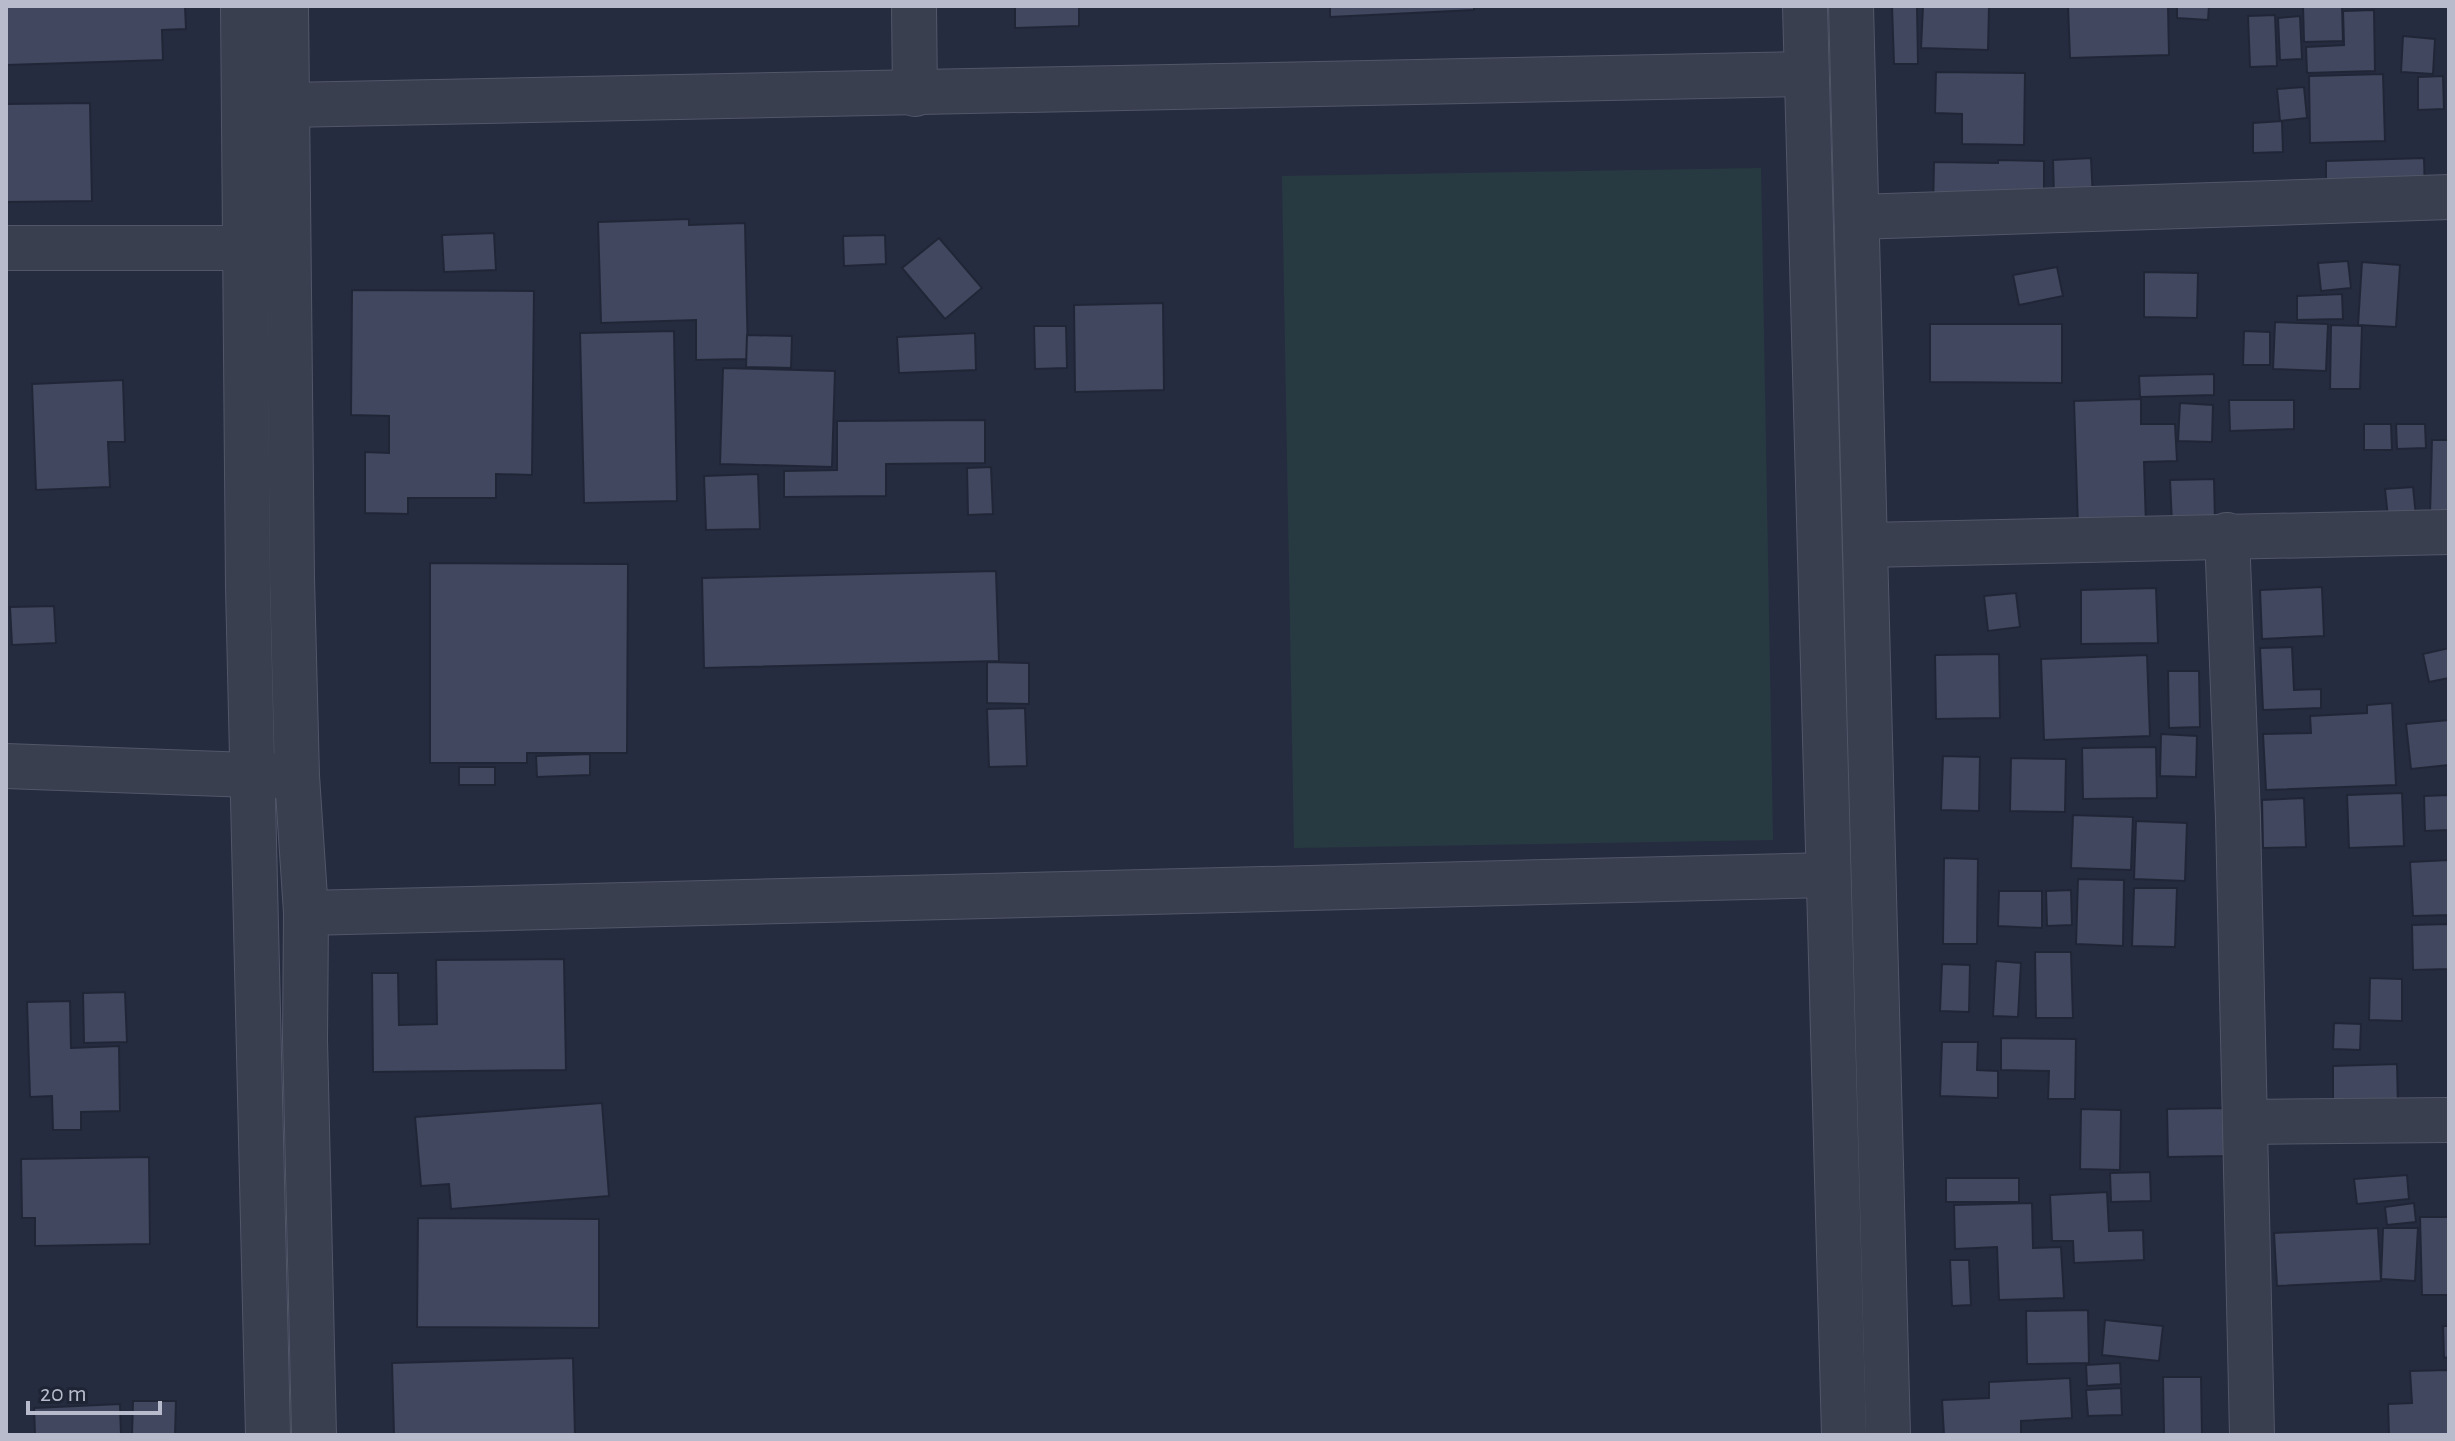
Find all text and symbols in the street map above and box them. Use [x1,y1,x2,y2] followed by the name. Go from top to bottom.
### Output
[28,1365,160,1415] scale bar
[40,1382,87,1406] text: 20 m

